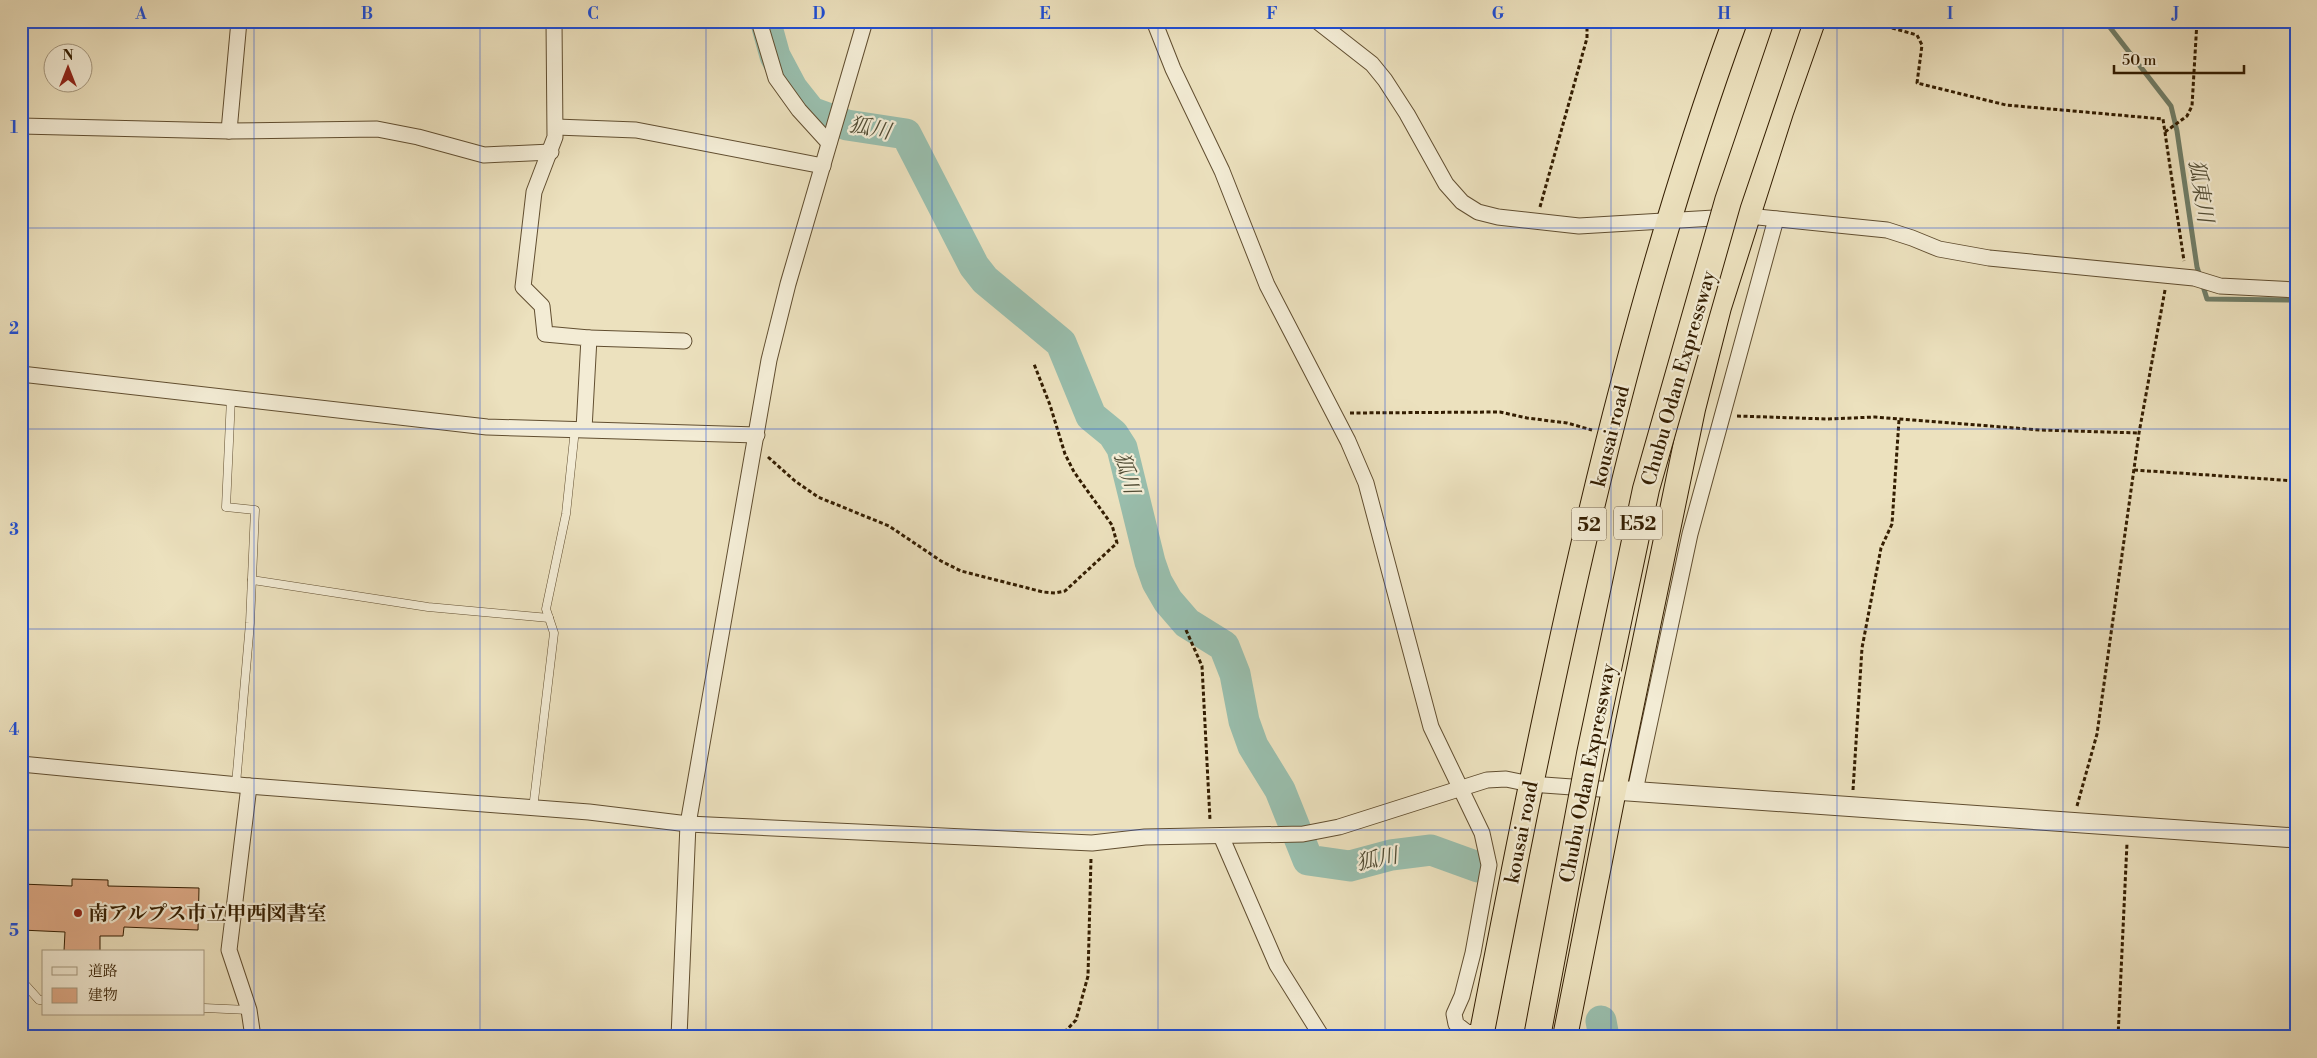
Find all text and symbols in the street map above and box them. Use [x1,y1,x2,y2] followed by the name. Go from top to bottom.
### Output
[134,4,147,24] text: A
[361,4,373,24] text: B
[587,4,599,24] text: C
[813,4,826,24] text: D
[1039,4,1051,24] text: E
[1266,4,1278,24] text: F
[1492,4,1505,24] text: G
[1717,4,1731,24] text: H
[1947,4,1953,24] text: I
[2171,4,2179,24] text: J
[42,42,92,92] north arrow
[2114,42,2244,74] scale bar
[62,47,74,65] text: N
[2122,51,2156,70] text: 50 m
[847,112,895,146] water label: 狐川
[10,118,18,138] text: 1
[2182,158,2218,226] water label: 狐東川
[1637,268,1722,489] street label: Chubu Odan Expressway
[9,319,19,339] text: 2
[1587,382,1636,490] street label: kousai road
[1108,450,1145,499] water label: 狐川
[1614,506,1662,540] road number: E52
[1572,508,1606,540] road number: 52
[9,520,19,540] text: 3
[1555,661,1622,885] street label: Chubu Odan Expressway
[9,720,20,740] text: 4
[1500,778,1545,886] street label: kousai road
[1354,843,1402,877] water label: 狐川
[88,902,326,927] place label: 南アルプス市立甲西図書室
[72,907,84,919] marker: 南アルプス市立甲西図書室
[9,921,19,941] text: 5
[42,950,205,1016] legend
[88,962,118,981] text: 道路
[88,986,118,1005] text: 建物

